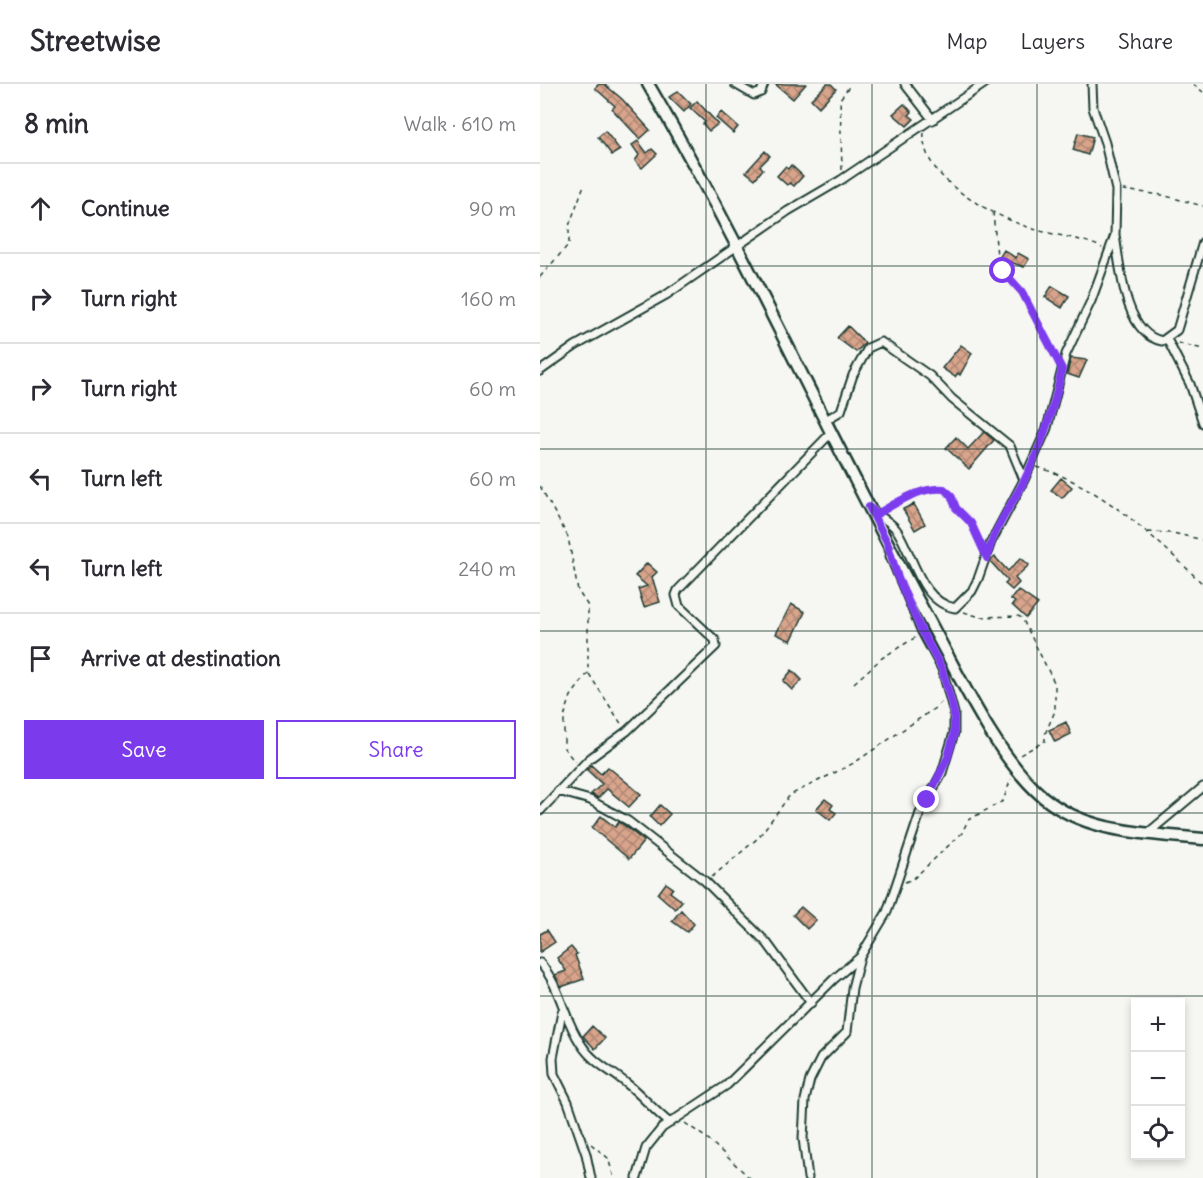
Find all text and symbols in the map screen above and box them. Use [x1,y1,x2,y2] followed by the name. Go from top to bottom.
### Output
[30,23,161,59] text: Streetwise
[947,28,987,55] text: Map
[1020,28,1085,55] text: Layers
[1118,28,1173,55] text: Share
[24,107,89,140] text: 8 min
[403,111,516,136] text: Walk · 610 m
[24,192,57,225] icon: ahead
[81,194,170,222] text: Continue
[469,196,516,221] text: 90 m
[989,257,1015,283] route start
[24,282,57,315] icon: right
[81,284,177,312] text: Turn right
[461,286,516,311] text: 160 m
[24,372,57,405] icon: right
[81,374,177,402] text: Turn right
[469,376,516,401] text: 60 m
[24,462,57,495] icon: left
[81,464,162,492] text: Turn left
[469,466,516,491] text: 60 m
[24,552,57,585] icon: left
[81,554,162,582] text: Turn left
[458,556,516,581] text: 240 m
[24,642,57,675] icon: arrive
[81,644,281,672] text: Arrive at destination
[24,720,264,779] button: Save
[276,720,516,779] button: Share
[913,786,939,812] route end
[1131,998,1185,1160] map controls
[1131,998,1185,1052] button: +
[1131,1052,1185,1106] button: −
[1131,1106,1185,1160] button: locate

